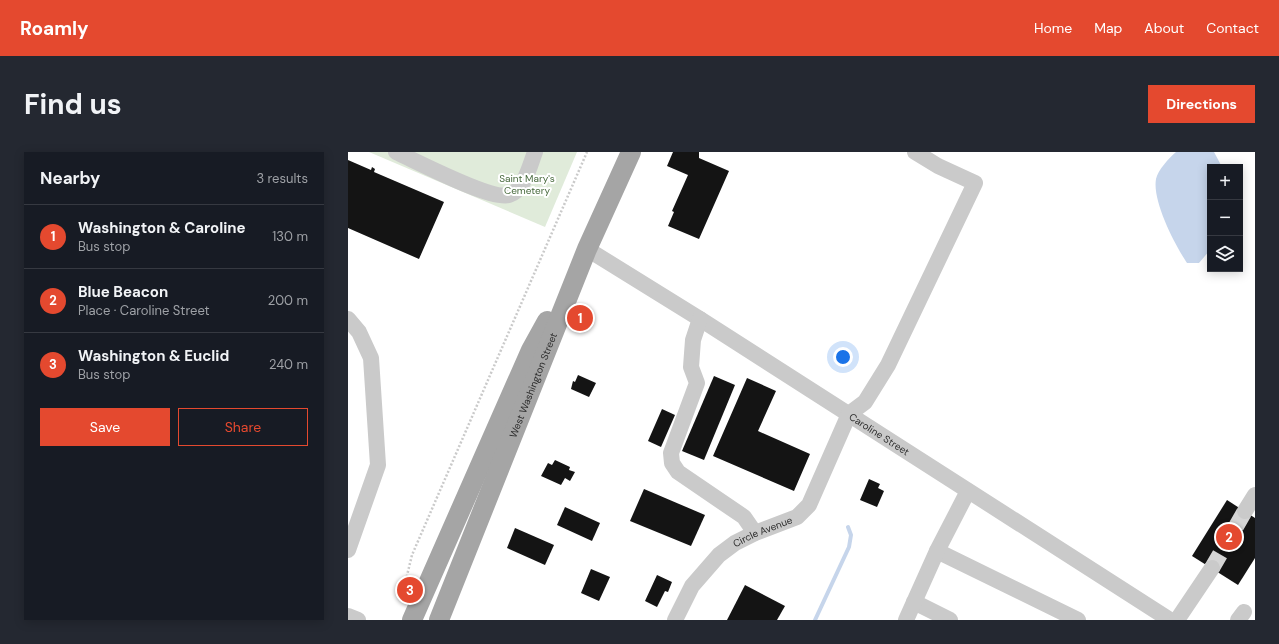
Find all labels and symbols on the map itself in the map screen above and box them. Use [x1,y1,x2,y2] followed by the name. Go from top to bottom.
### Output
[499,172,555,197] park label: Saint Mary's Cemetery
[567,303,593,333] pin: 1
[506,331,560,440] street label: West Washington Street
[833,347,853,367] your location
[847,410,912,459] street label: Caroline Street
[731,513,794,550] street label: Circle Avenue
[1216,522,1242,552] pin: 2
[397,575,423,605] pin: 3

